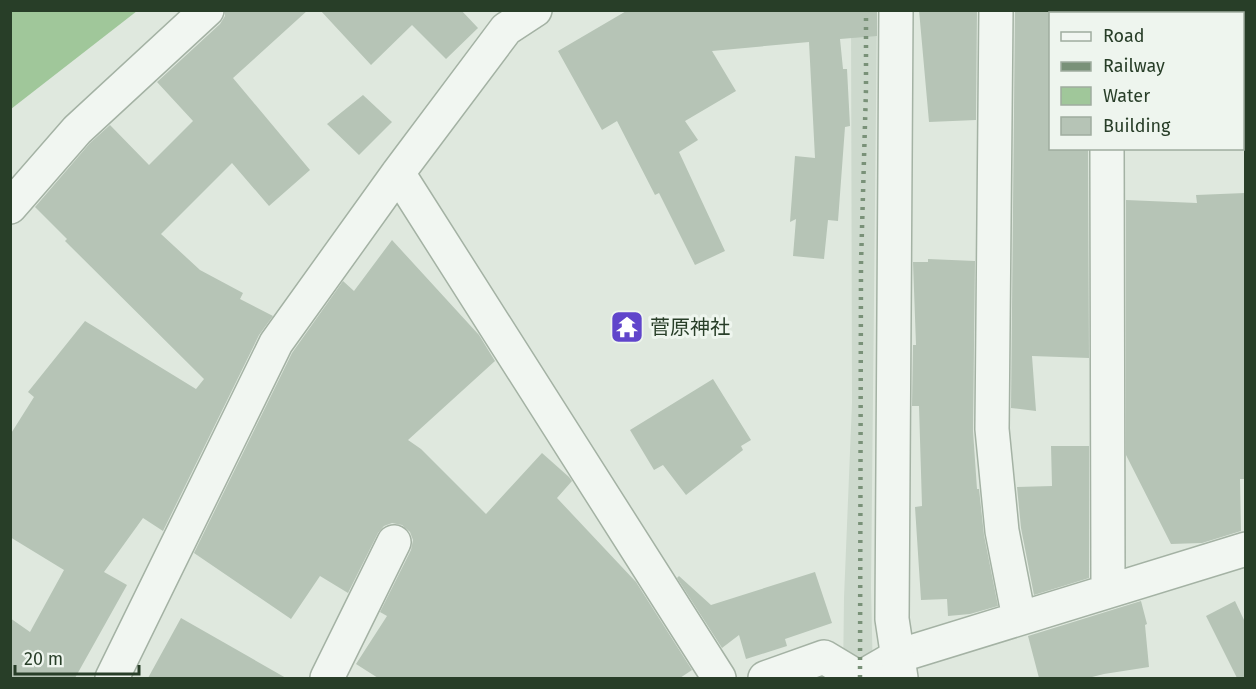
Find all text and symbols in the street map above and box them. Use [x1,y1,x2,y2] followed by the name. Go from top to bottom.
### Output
[1049,12,1244,150] legend
[1103,25,1145,47] text: Road
[1103,55,1165,77] text: Railway
[1103,85,1150,107] text: Water
[1103,115,1171,137] text: Building
[609,309,645,345] temple icon: 菅原神社
[650,315,730,339] place label: 菅原神社
[15,638,140,676] scale bar
[24,648,63,670] text: 20 m

